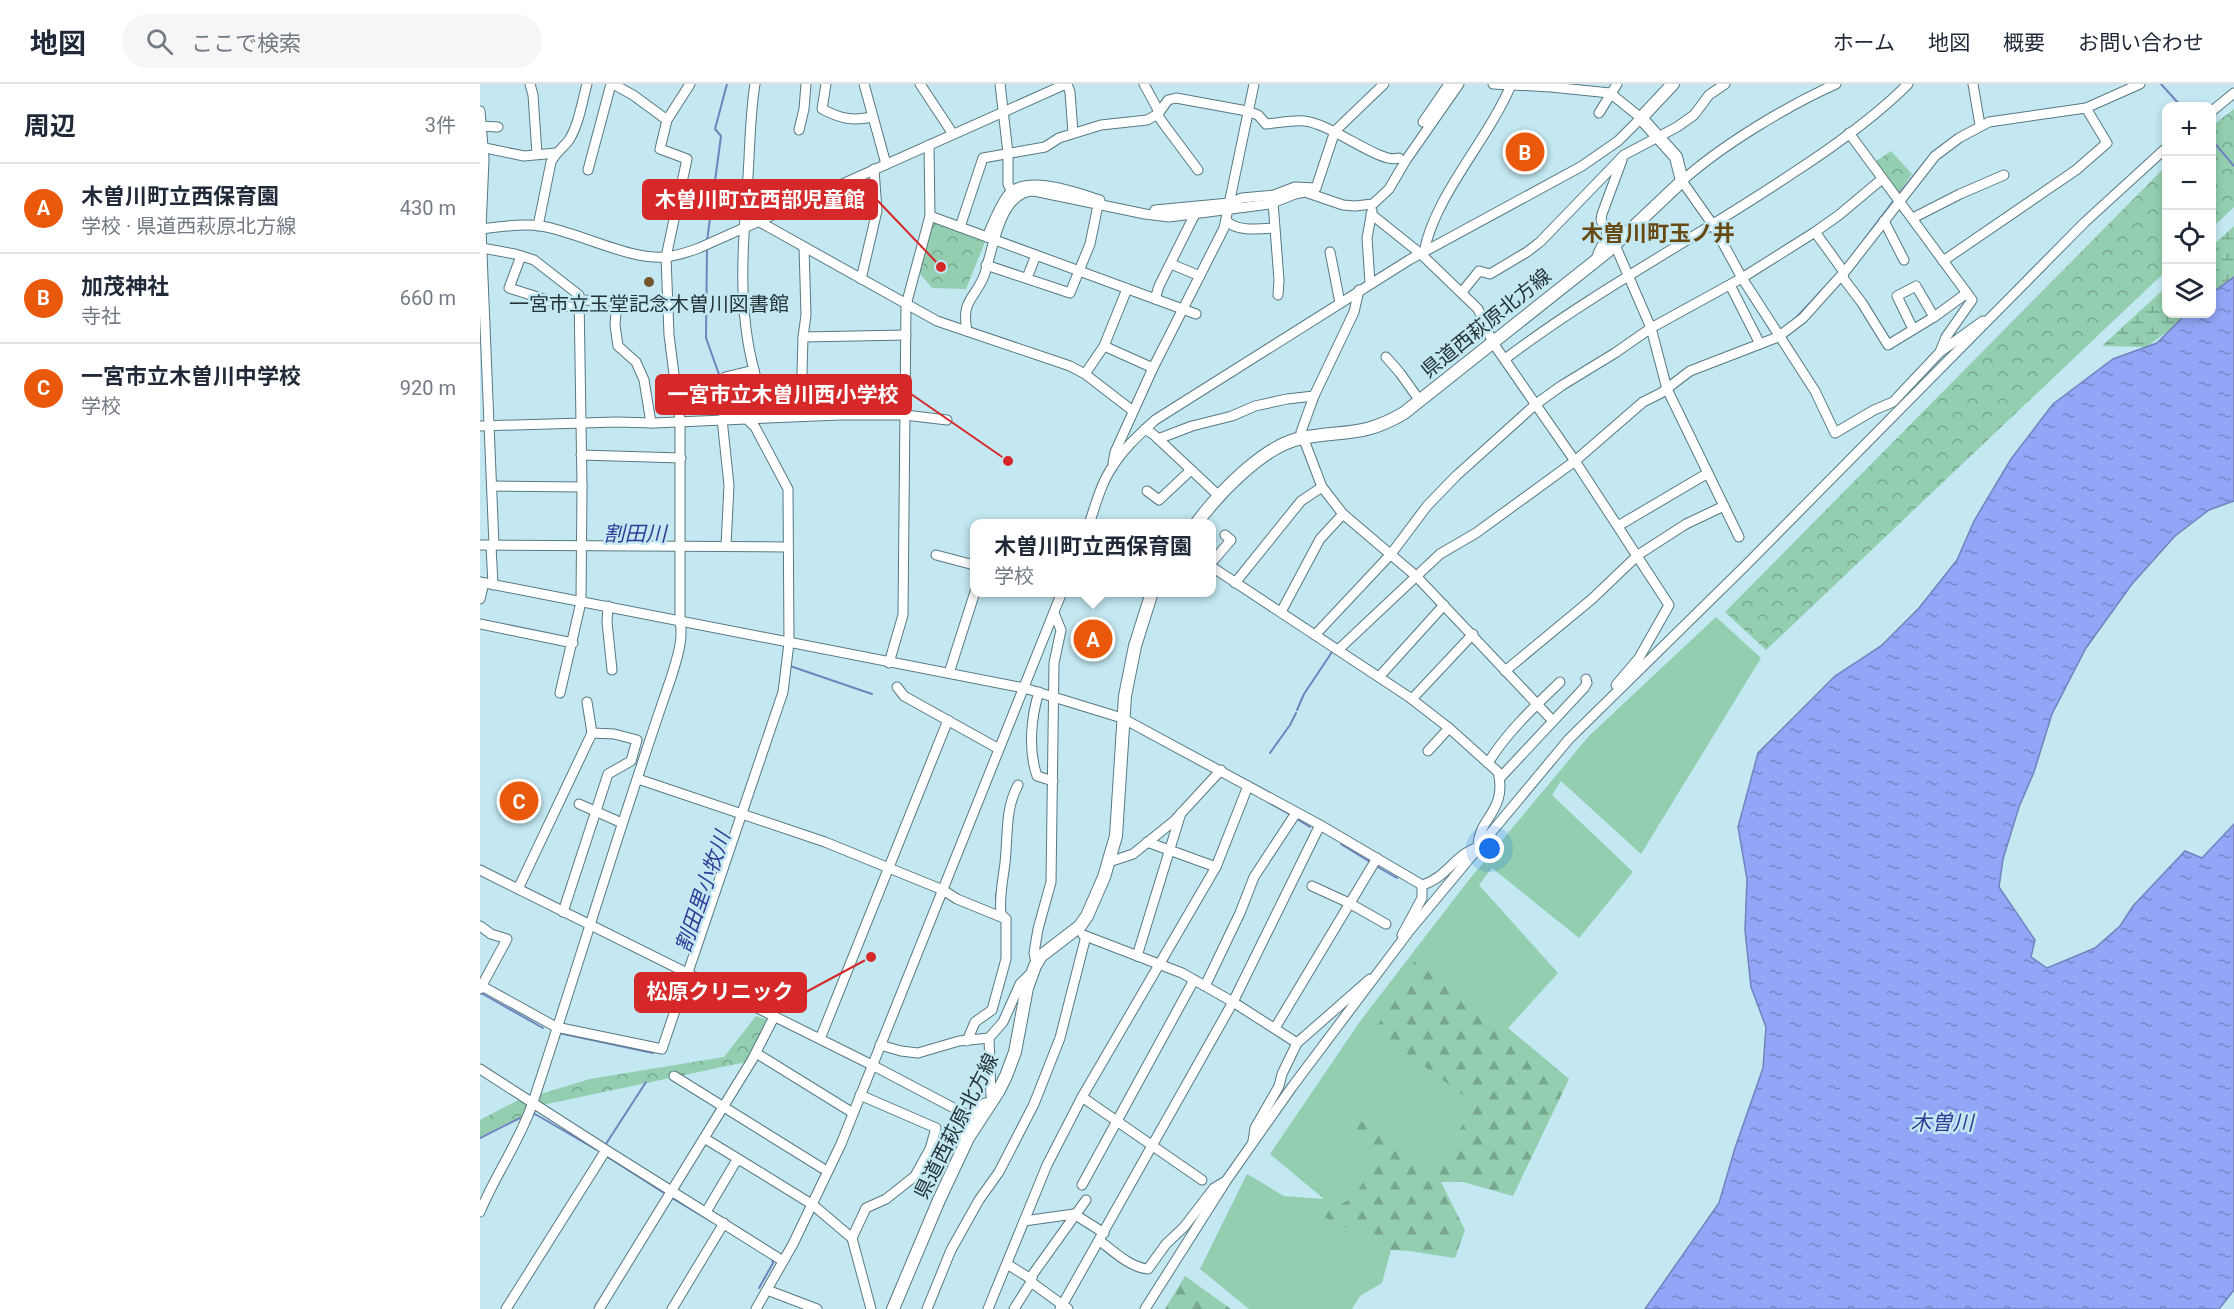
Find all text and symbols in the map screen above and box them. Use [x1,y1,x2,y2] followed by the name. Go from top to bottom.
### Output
[122,14,542,68] search box
[143,25,176,58] icon: search
[30,27,86,60] text: 地図
[191,31,301,56] text: ここで検索
[1833,31,1895,55] text: ホーム
[1928,31,1970,55] text: 地図
[2003,31,2045,55] text: 概要
[2078,31,2204,55] text: お問い合わせ
[2162,102,2216,318] map controls
[2162,102,2216,156] button: +
[24,111,76,141] text: 周辺
[425,113,456,137] text: 3件
[1506,130,1544,174] pin: B
[2162,156,2216,210] button: −
[643,180,877,219] callout: 木曽川町立西部児童館
[81,184,279,209] text: 木曽川町立西保育園
[655,188,865,212] text: 木曽川町立西部児童館
[37,196,50,220] text: A
[400,196,456,220] text: 430 m
[2162,210,2216,264] button: locate
[81,214,296,238] text: 学校 · 県道西萩原北方線
[1581,221,1735,246] district label: 木曽川町玉ノ井
[1416,263,1556,383] street label: 県道西萩原北方線
[2162,264,2216,318] button: layers
[81,274,169,299] text: 加茂神社
[642,275,656,289] marker: 一宮市立玉堂記念木曽川図書館
[37,286,50,310] text: B
[400,286,456,310] text: 660 m
[509,292,789,316] place label: 一宮市立玉堂記念木曽川図書館
[81,304,121,328] text: 寺社
[81,364,301,389] text: 一宮市立木曽川中学校
[656,375,911,414] callout: 一宮市立木曽川西小学校
[37,376,50,400] text: C
[400,376,456,400] text: 920 m
[668,383,899,407] text: 一宮市立木曽川西小学校
[81,394,121,418] text: 学校
[970,519,1216,597] popup
[604,522,668,546] water label: 割田川
[994,534,1192,559] text: 木曽川町立西保育園
[994,564,1034,588] text: 学校
[1074,616,1112,662] pin: A
[500,778,538,824] pin: C
[671,827,736,955] water label: 割田里小牧川
[1475,834,1504,863] your location
[635,973,806,1012] callout: 松原クリニック
[647,980,794,1004] text: 松原クリニック
[909,1049,1003,1203] street label: 県道西萩原北方線
[1911,1111,1975,1135] water label: 木曽川

